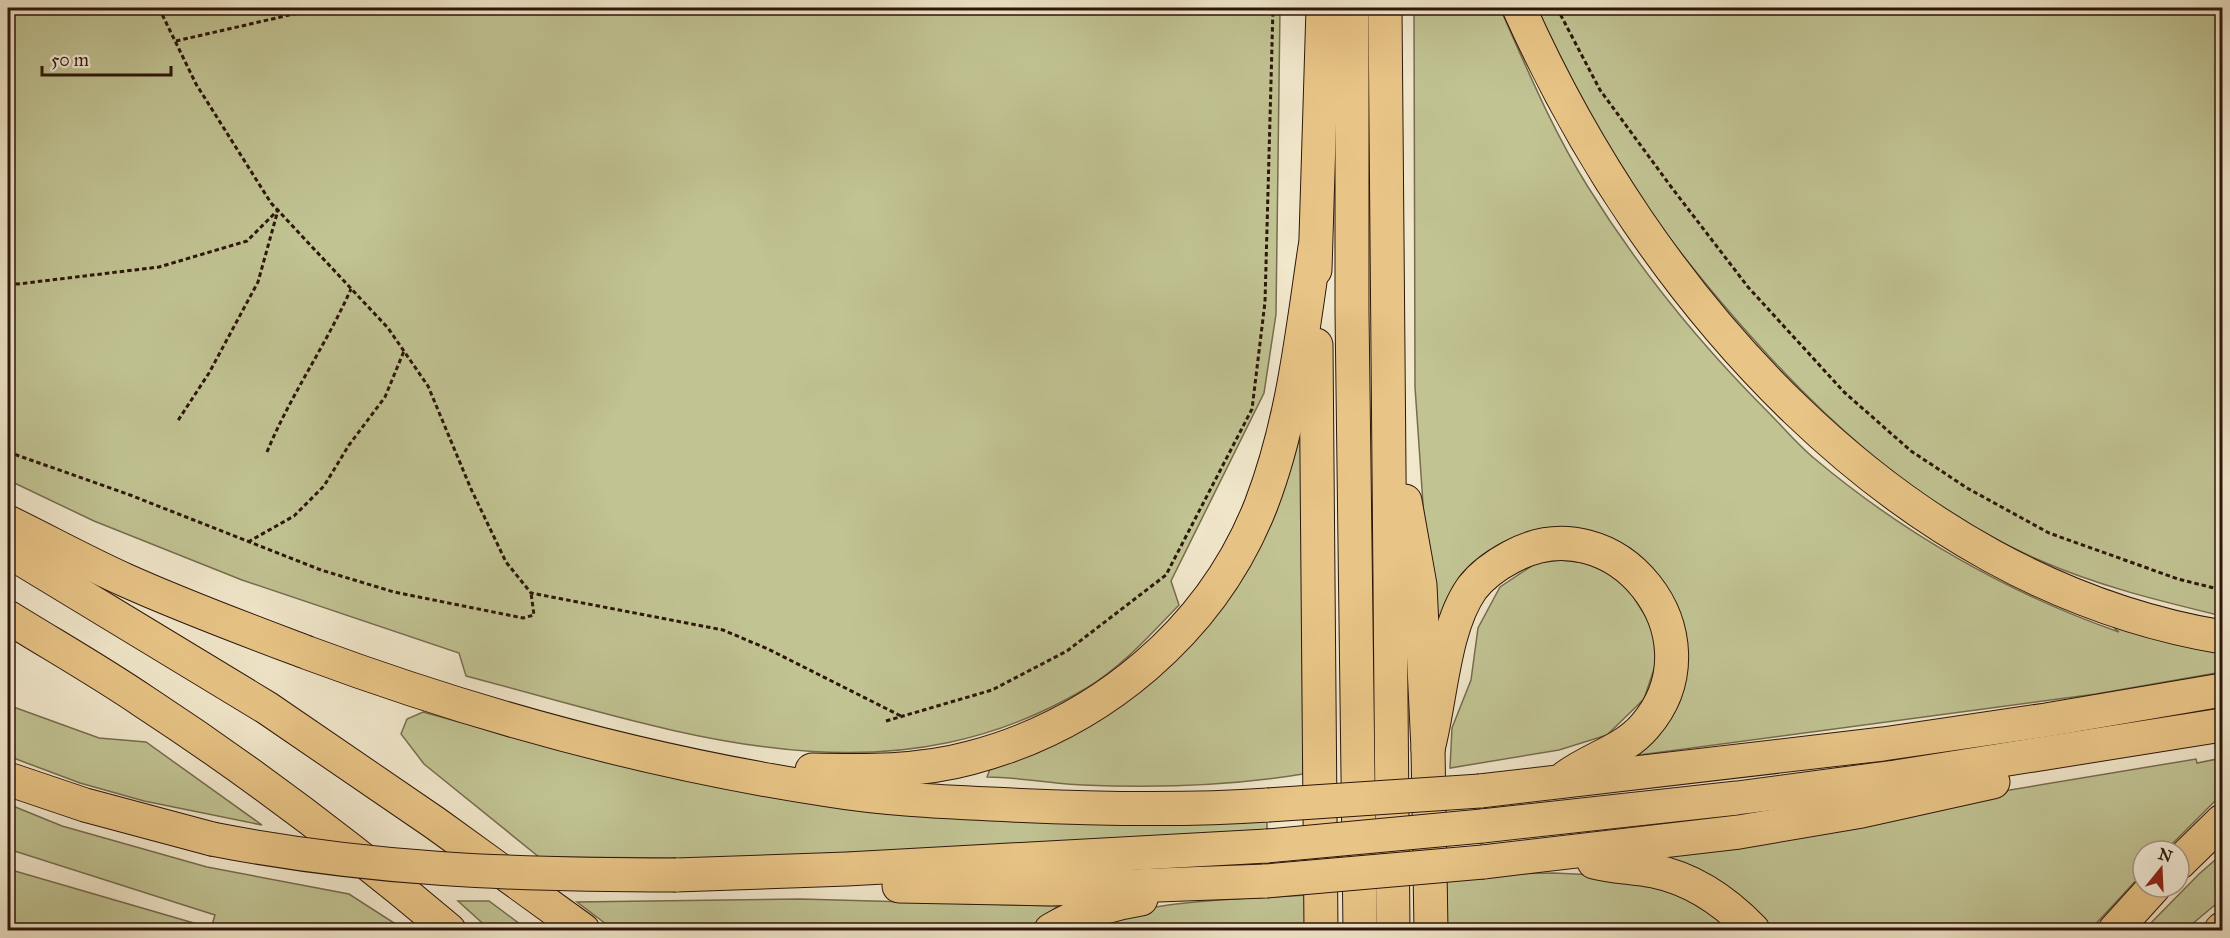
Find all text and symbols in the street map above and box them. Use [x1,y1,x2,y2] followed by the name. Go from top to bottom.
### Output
[42,39,171,77] scale bar
[51,49,89,71] text: 50 m
[2131,839,2191,899] north arrow
[2156,844,2175,866] text: N

